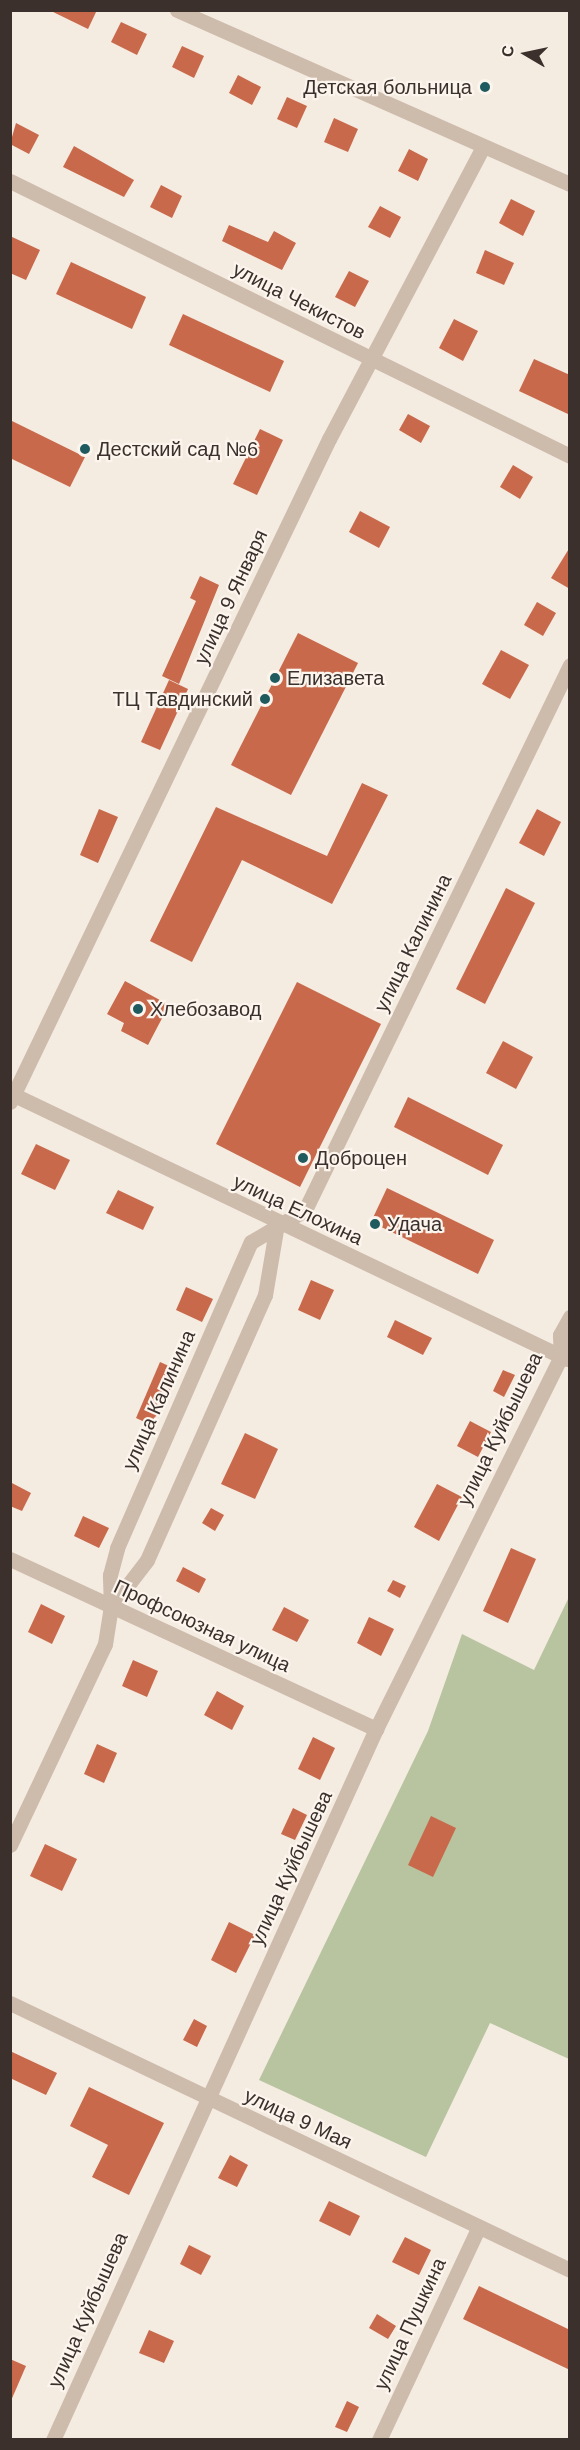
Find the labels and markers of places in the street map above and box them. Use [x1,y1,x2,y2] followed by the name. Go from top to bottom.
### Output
[303,75,472,99] place label: Детская больница
[476,78,494,96] marker: Детская больница
[97,437,258,461] place label: Дестский сад №6
[78,442,92,456] marker: Дестский сад №6
[287,666,384,690] place label: Елизавета
[268,671,282,685] marker: Елизавета
[113,687,253,711] place label: ТЦ Тавдинский
[258,692,272,706] marker: ТЦ Тавдинский
[150,997,261,1021] place label: Хлебозавод
[131,1002,145,1016] marker: Хлебозавод
[315,1146,407,1170] place label: Доброцен
[296,1151,310,1165] marker: Доброцен
[387,1212,442,1236] place label: Удача
[368,1217,382,1231] marker: Удача

